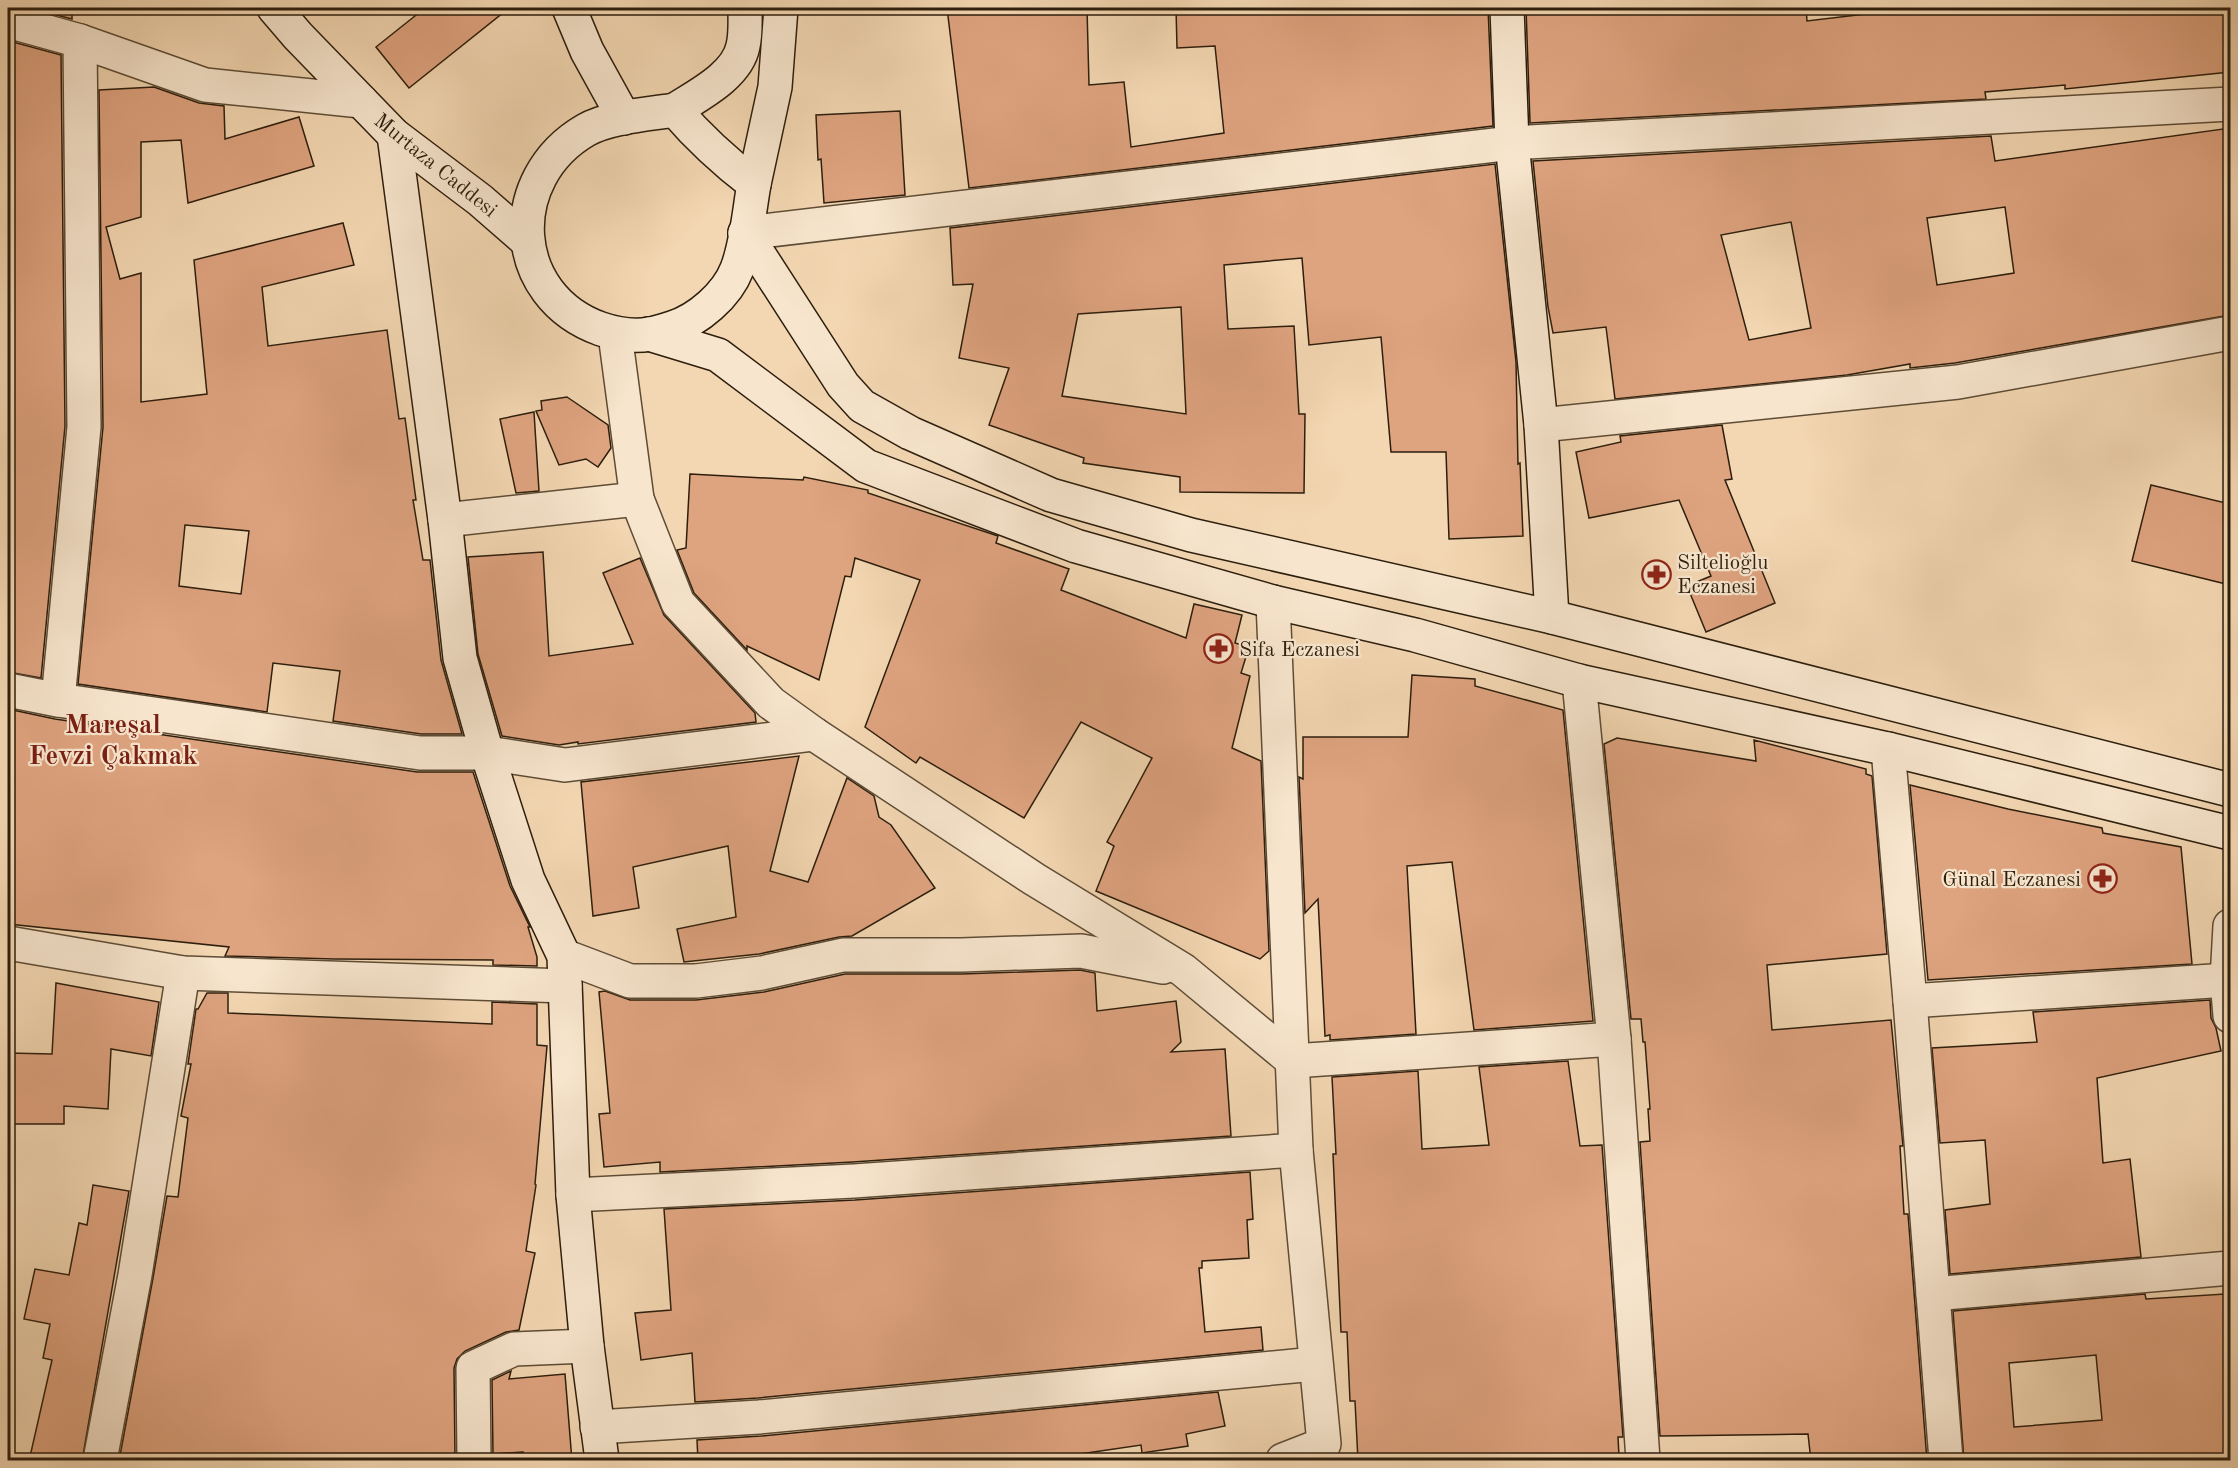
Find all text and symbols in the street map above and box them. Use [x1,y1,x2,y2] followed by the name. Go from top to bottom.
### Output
[370,110,501,222] street label: Murtaza Caddesi
[1677,553,1768,598] place label: Siltelioğlu Eczanesi
[1640,558,1672,590] pharmacy icon: Siltelioğlu Eczanesi
[1202,633,1234,665] pharmacy icon: Sifa Eczanesi
[1239,640,1360,661] place label: Sifa Eczanesi
[28,712,198,770] district label: Mareşal Fevzi Çakmak
[2086,863,2118,895] pharmacy icon: Günal Eczanesi
[1942,870,2081,891] place label: Günal Eczanesi

